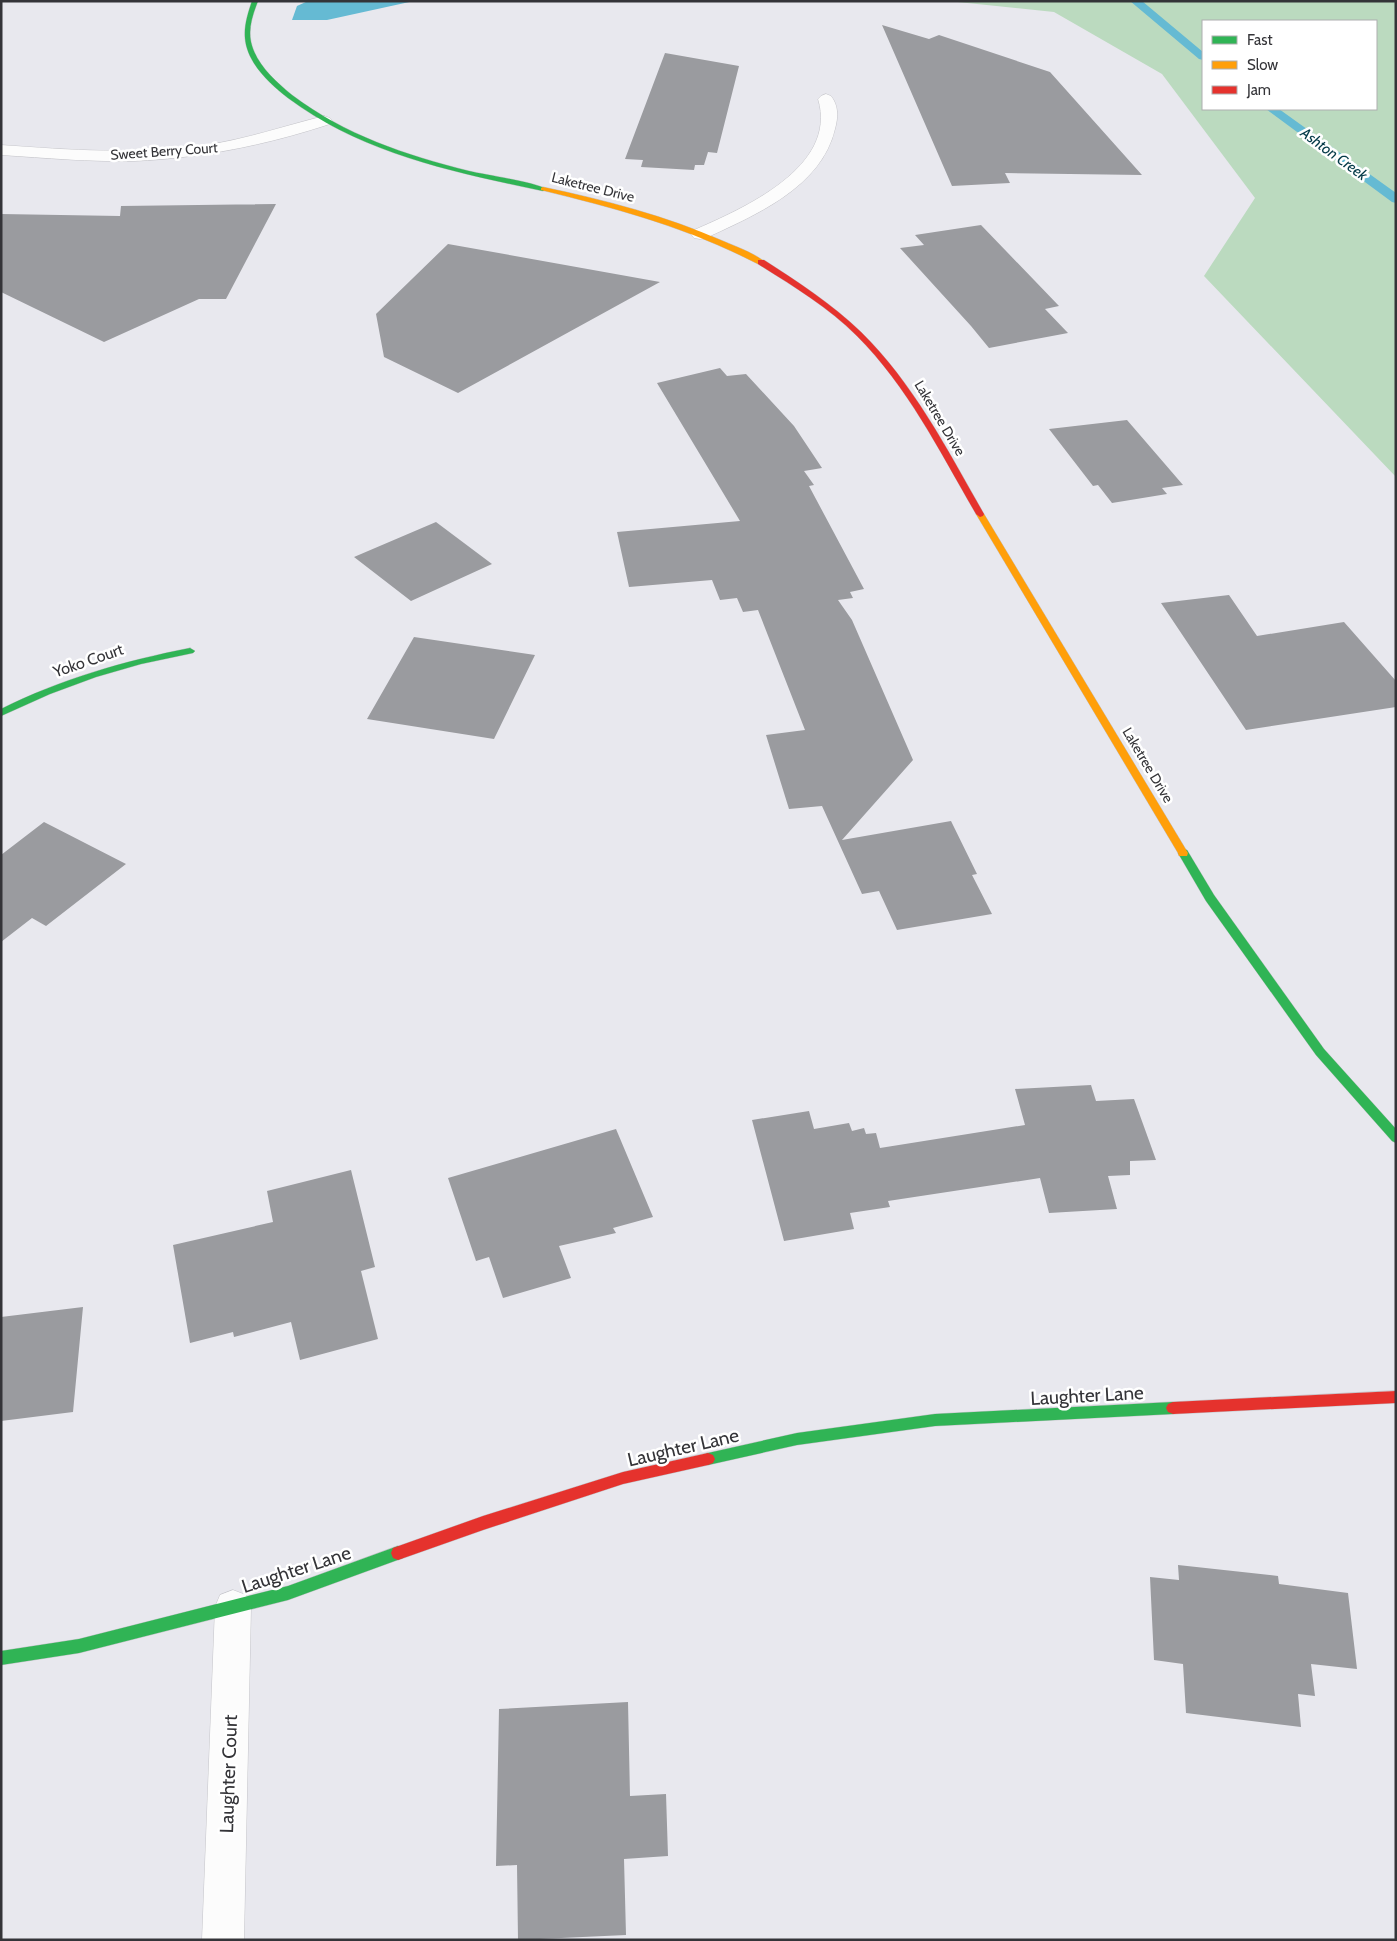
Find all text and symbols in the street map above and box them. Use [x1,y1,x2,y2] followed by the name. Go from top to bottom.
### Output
[1202,20,1377,110] legend
[1247,31,1272,49] text: Fast
[1247,56,1278,74] text: Slow
[1246,81,1271,99] text: Jam
[1296,123,1371,185] water label: Ashton Creek
[110,138,219,164] street label: Sweet Berry Court
[550,168,636,206] street label: Laketree Drive
[910,377,970,459] street label: Laketree Drive
[50,639,126,682] street label: Yoko Court
[1118,724,1178,806] street label: Laketree Drive
[1030,1381,1145,1410] street label: Laughter Lane
[625,1423,741,1471] street label: Laughter Lane
[239,1541,354,1598] street label: Laughter Lane
[215,1714,242,1834] street label: Laughter Court

